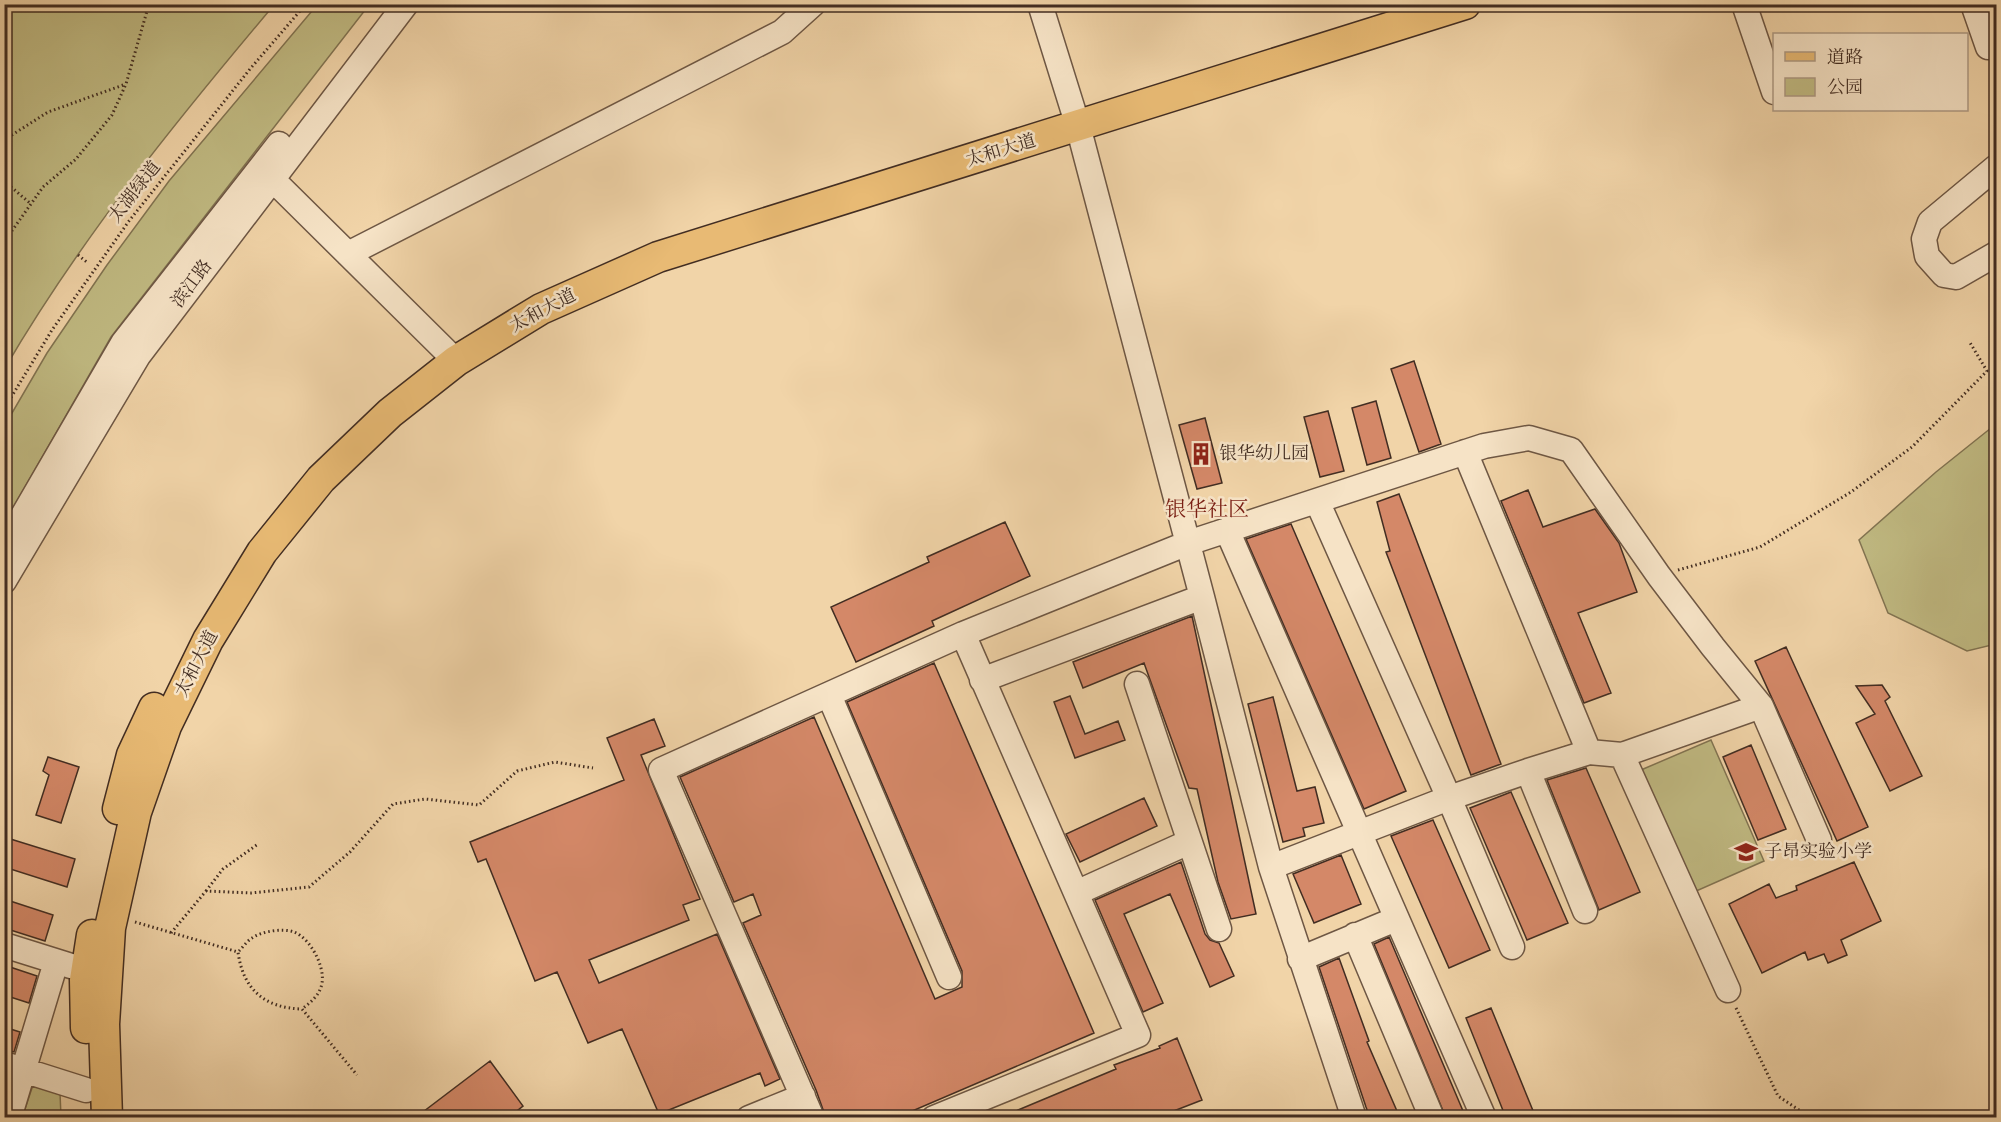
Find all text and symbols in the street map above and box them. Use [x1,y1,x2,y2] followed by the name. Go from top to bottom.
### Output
[1773,33,1968,111] legend
[1827,47,1863,67] text: 道路
[1827,78,1863,97] text: 公园
[963,130,1038,170] street label: 太和大道
[104,157,164,226] street label: 太湖绿道
[167,256,215,311] street label: 滨江路
[506,284,579,336] street label: 太和大道
[1188,441,1214,467] building icon: 银华幼儿园
[1219,443,1309,463] place label: 银华幼儿园
[1165,498,1249,521] district label: 银华社区
[171,627,221,700] street label: 太和大道
[1733,839,1759,865] school or university icon: 子昂实验小学
[1764,841,1872,861] place label: 子昂实验小学

